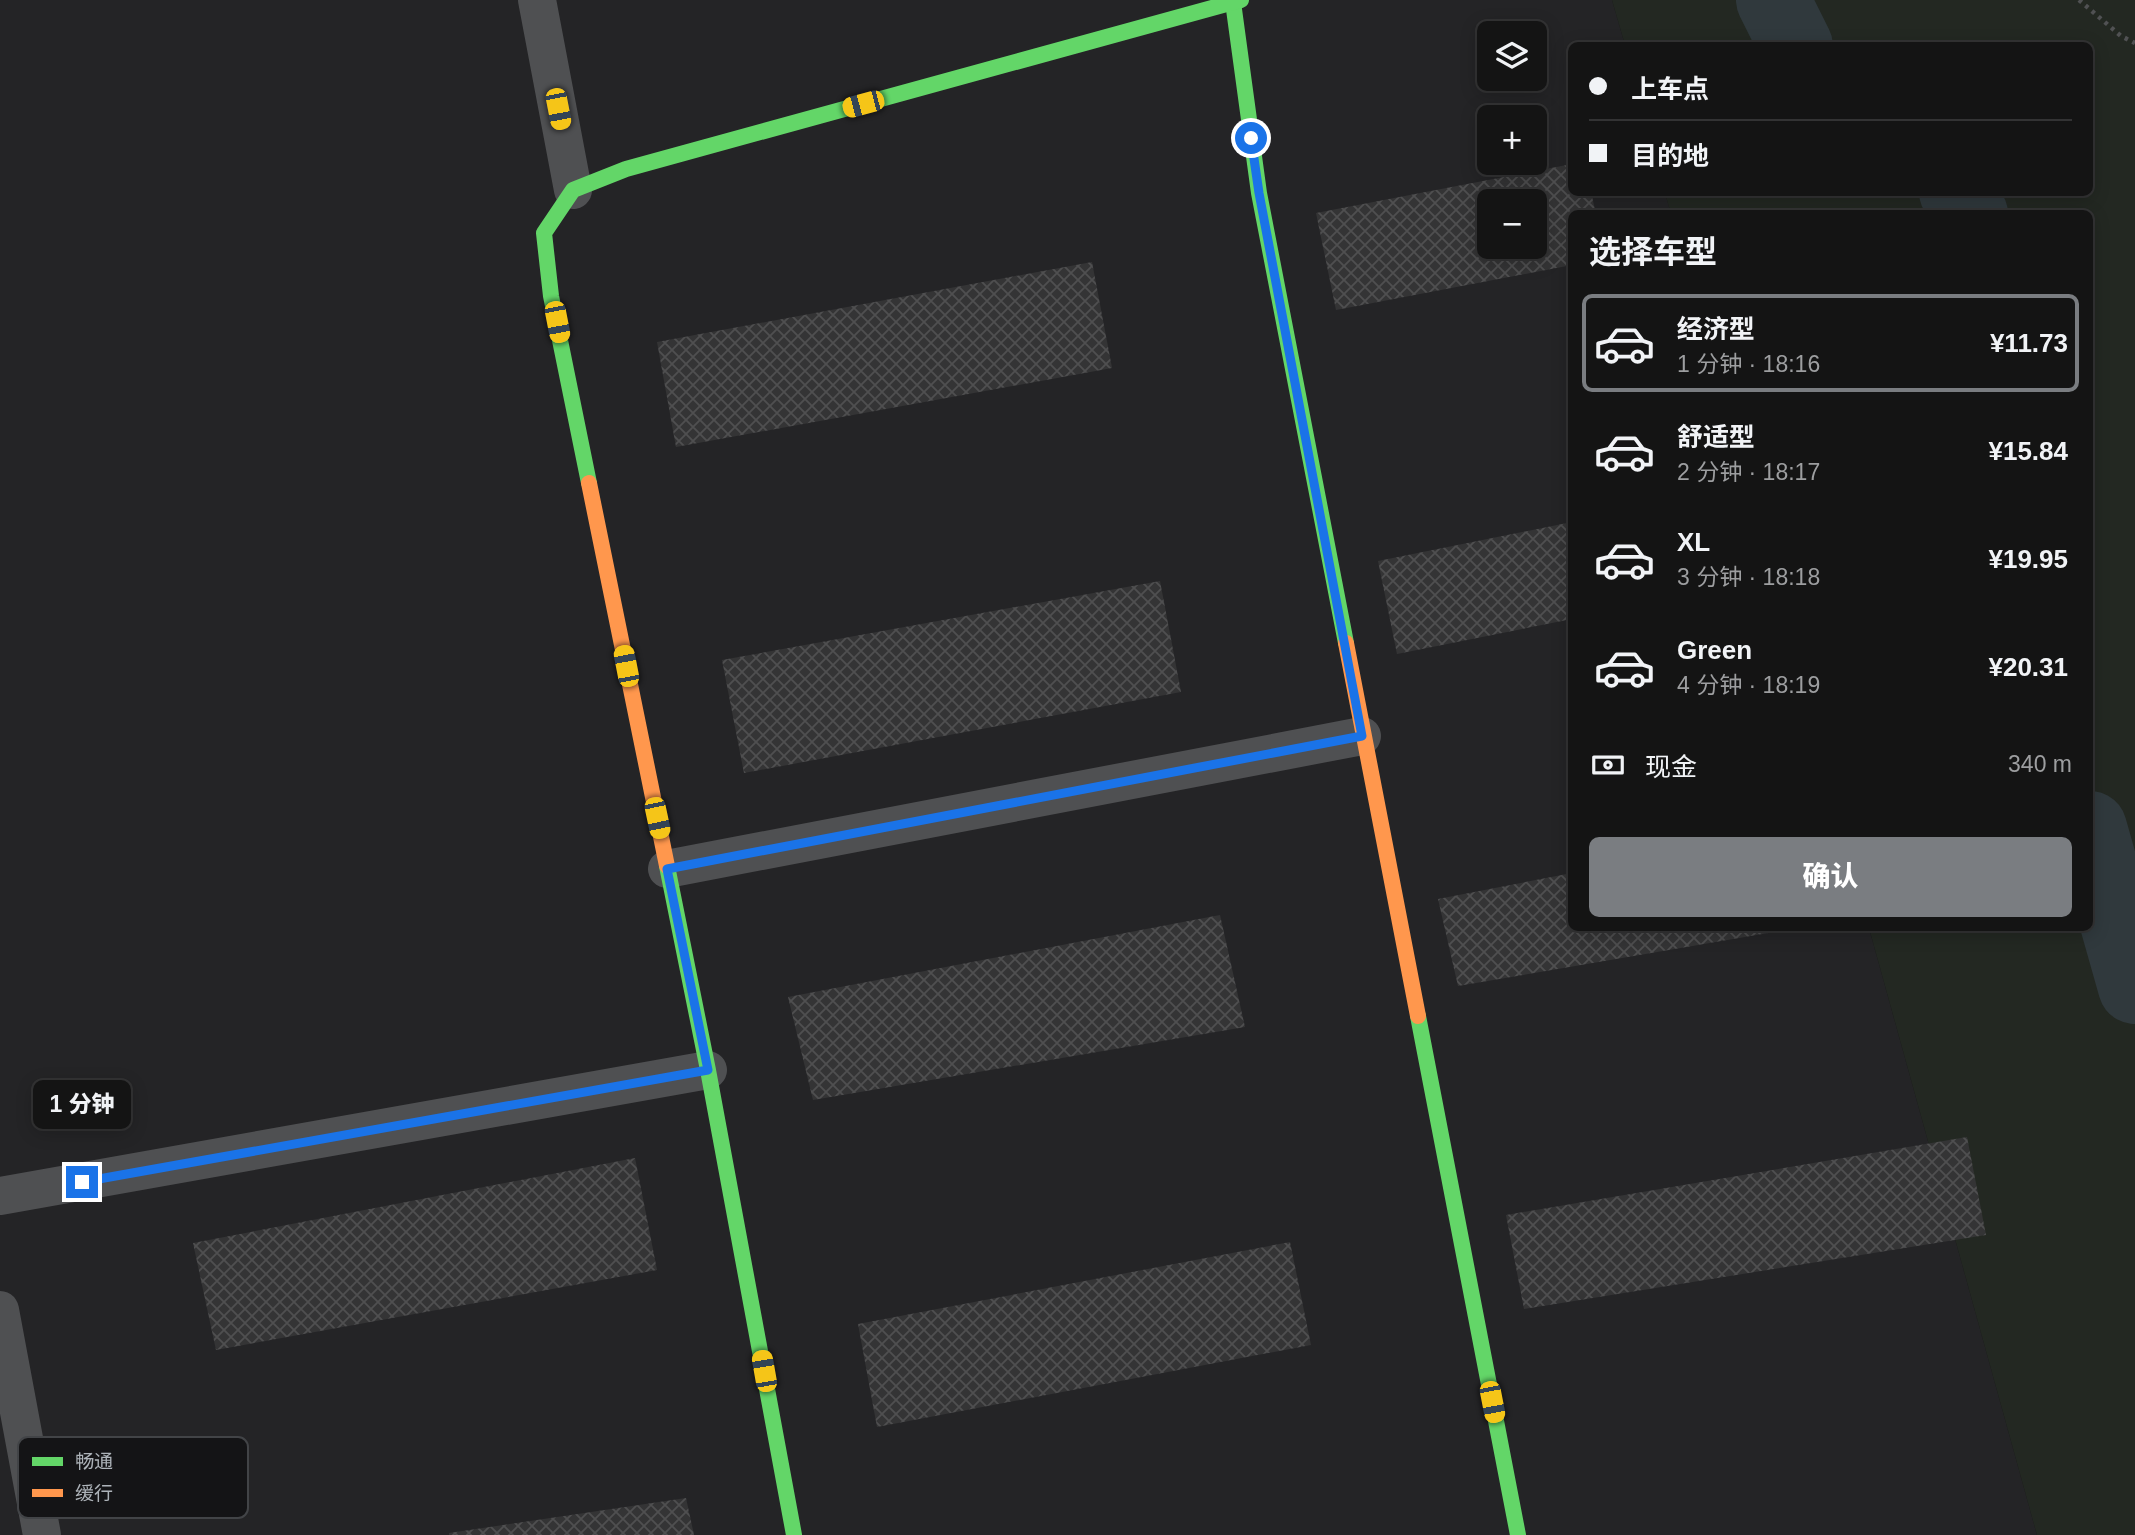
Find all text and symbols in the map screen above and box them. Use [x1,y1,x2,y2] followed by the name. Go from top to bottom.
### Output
[1477,21,1547,259] map controls
[1477,21,1547,91] button: layers
[1631,74,1709,104] text: 上车点
[544,86,573,132] car
[840,88,887,120] car
[1477,105,1547,175] button: +
[1235,122,1267,154] route start
[1631,141,1709,171] text: 目的地
[1477,189,1547,259] button: −
[1589,234,1717,270] text: 选择车型
[543,299,572,345] car
[1593,312,1656,375] icon: car
[1677,314,1755,344] text: 经济型
[1990,328,2068,358] text: ¥11.73
[1677,351,1820,377] text: 1 分钟 · 18:16
[1593,420,1656,483] icon: car
[1677,422,1755,452] text: 舒适型
[1988,436,2068,466] text: ¥15.84
[1677,459,1820,485] text: 2 分钟 · 18:17
[1677,527,1710,557] text: XL
[1593,528,1656,591] icon: car
[1988,544,2068,574] text: ¥19.95
[1677,564,1820,590] text: 3 分钟 · 18:18
[1677,635,1752,665] text: Green
[1593,636,1656,699] icon: car
[612,643,641,689] car
[1988,652,2068,682] text: ¥20.31
[1677,672,1820,698] text: 4 分钟 · 18:19
[1589,746,1627,784] icon: cash
[2008,751,2072,777] text: 340 m
[1645,752,1697,782] text: 现金
[643,795,672,841] car
[1589,837,2072,917] button: 确认
[33,1080,131,1130] callout: 1 分钟
[49,1091,115,1117] text: 1 分钟
[66,1166,98,1198] route end
[751,1348,778,1394] car
[1478,1379,1507,1425] car
[18,1437,248,1518] legend
[75,1451,113,1472] text: 畅通
[75,1483,113,1504] text: 缓行

